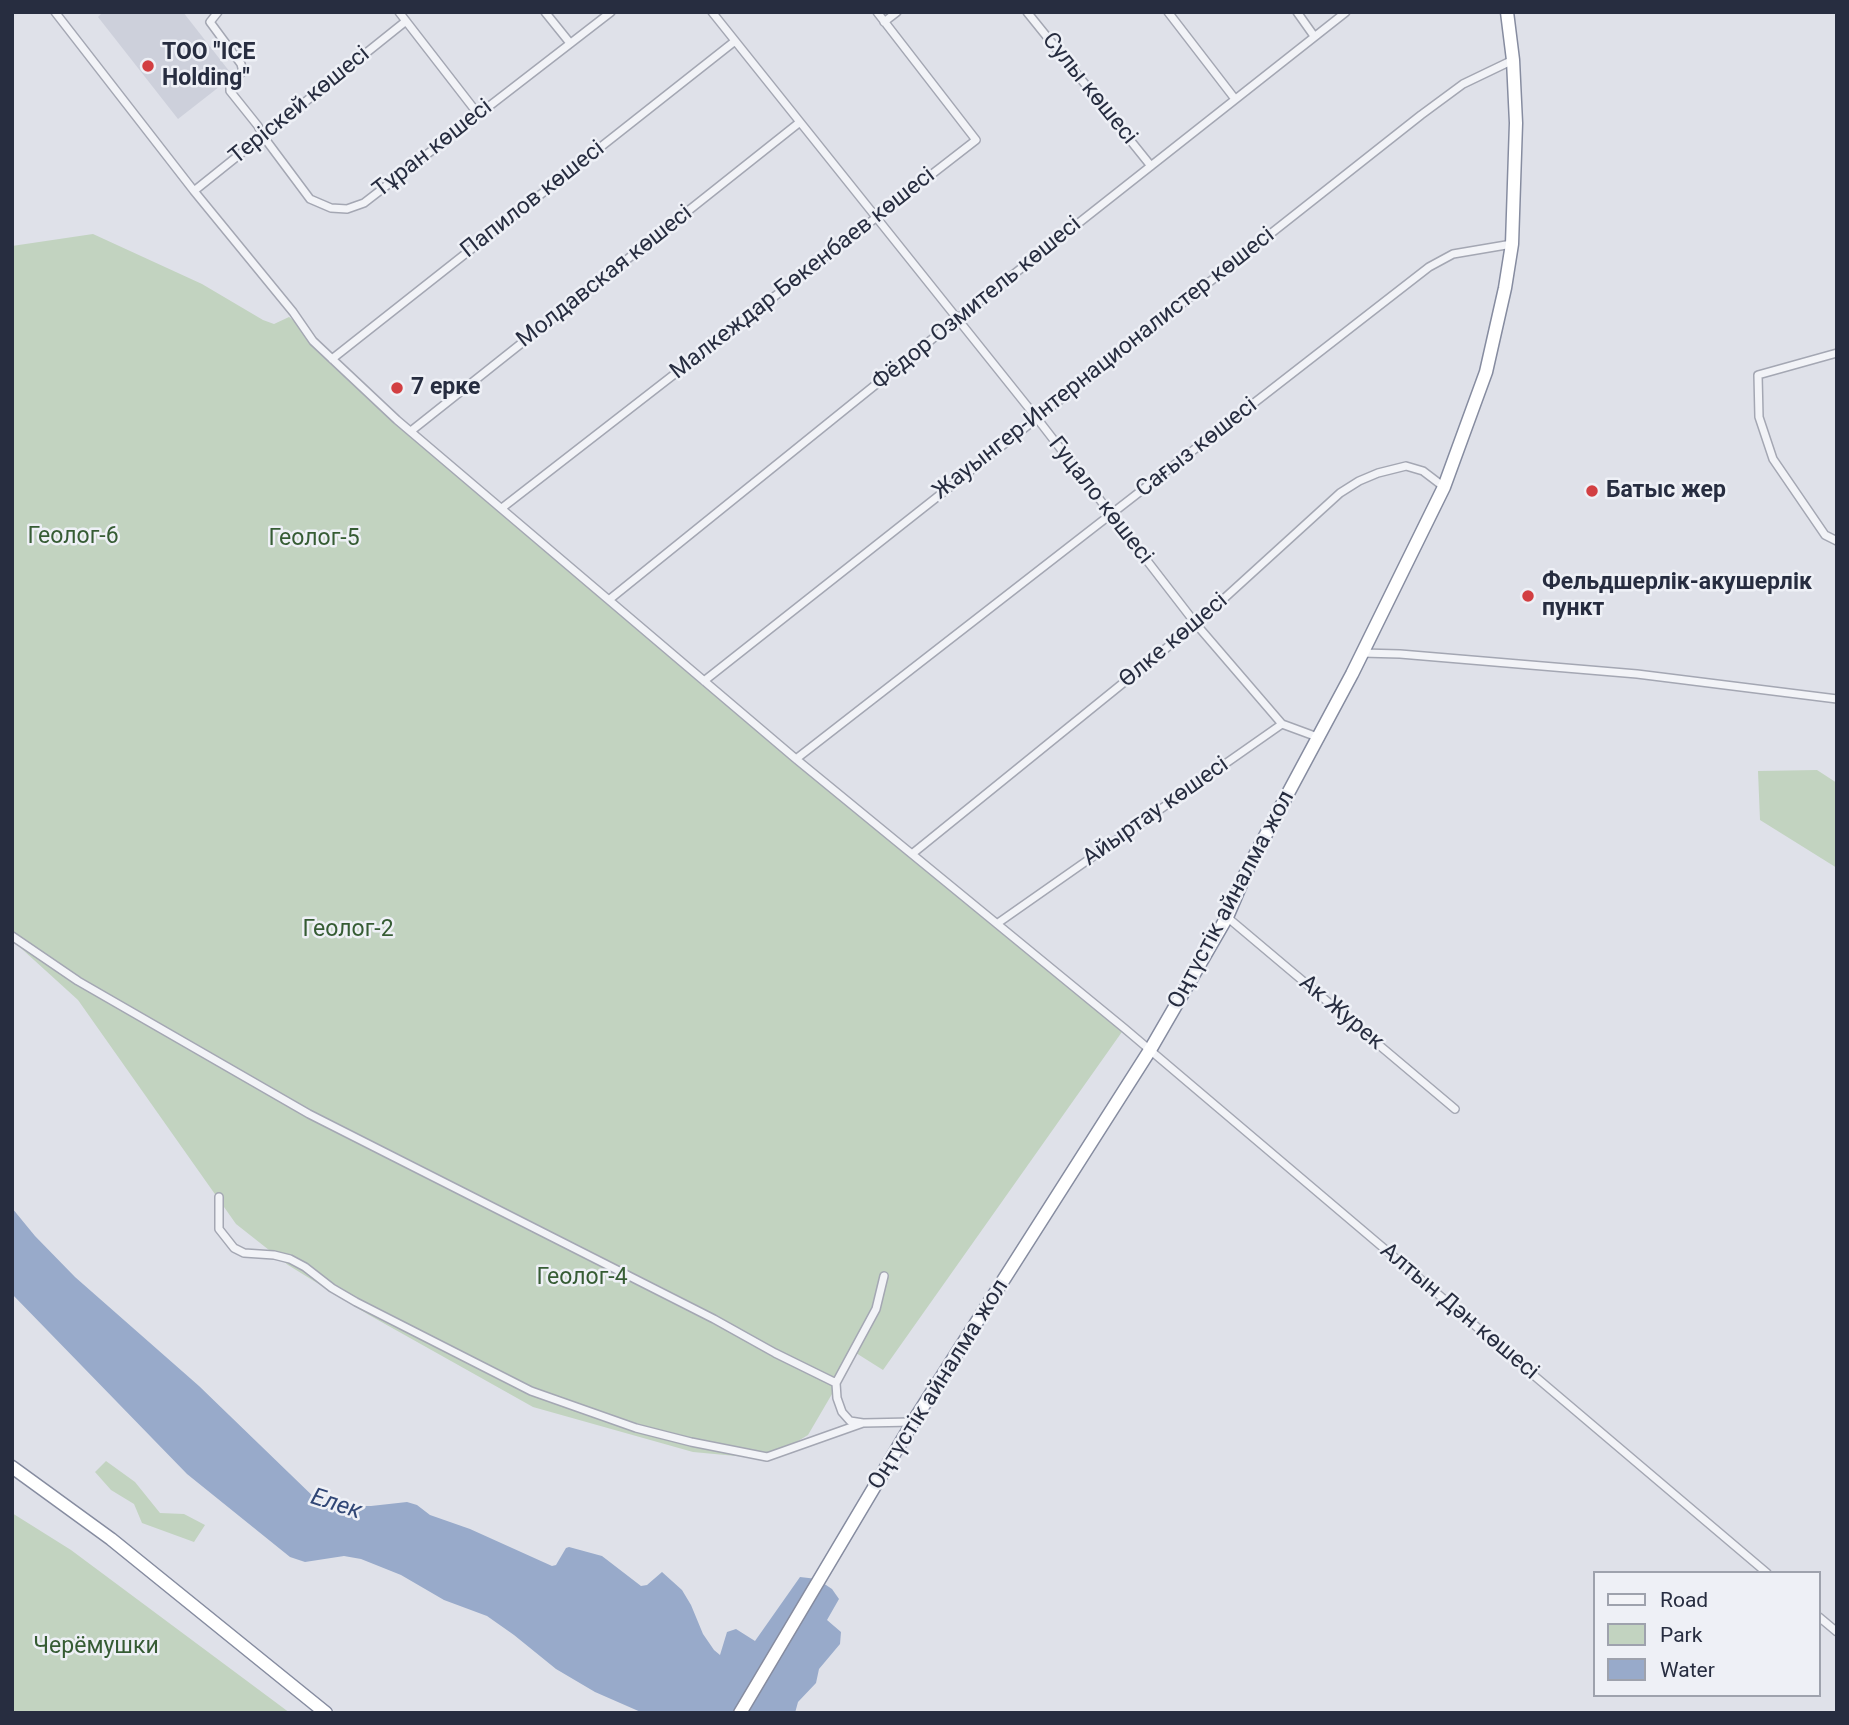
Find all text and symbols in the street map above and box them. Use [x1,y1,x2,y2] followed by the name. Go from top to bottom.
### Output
[1035,27,1143,151] street label: Сулы көшесі
[162,39,255,93] place label: ТОО "ICE Holding"
[224,41,376,171] street label: Теріскей көшесі
[140,58,156,74] marker: ТОО "ICE Holding"
[368,94,498,204] street label: Тұран көшесі
[456,135,610,265] street label: Папилов көшесі
[665,162,941,386] street label: Малкеждар Бөкенбаев көшесі
[512,200,698,354] street label: Молдавская көшесі
[867,211,1087,397] street label: Фёдор Озмитель көшесі
[928,222,1280,506] street label: Жауынгер-Интернационалистер көшесі
[411,374,480,402] place label: 7 ерке
[389,380,405,396] marker: 7 ерке
[1131,392,1263,504] street label: Сағыз көшесі
[1042,432,1158,570] street label: Гуцало көшесі
[1606,477,1726,505] place label: Батыс жер
[1584,483,1600,499] marker: Батыс жер
[27,523,119,551] park label: Геолог-6
[268,525,360,553] park label: Геолог-5
[1542,569,1812,623] place label: Фельдшерлік-акушерлік пункт
[1114,588,1234,694] street label: Өлке көшесі
[1520,588,1536,604] marker: Фельдшерлік-акушерлік пункт
[1078,751,1234,873] street label: Айыртау көшесі
[1163,786,1301,1014] street label: Оңтүстік айналма жол
[302,916,394,944] park label: Геолог-2
[1293,970,1389,1056] street label: Ак Журек
[1374,1238,1544,1386] street label: Алтын Дән көшесі
[536,1264,628,1292] park label: Геолог-4
[863,1275,1015,1495] street label: Оңтүстік айналма жол
[307,1483,365,1527] water label: Елек
[1594,1571,1821,1697] legend
[1660,1588,1708,1612] text: Road
[1660,1623,1702,1647] text: Park
[33,1633,159,1661] park label: Черёмушки
[1660,1658,1715,1682] text: Water

